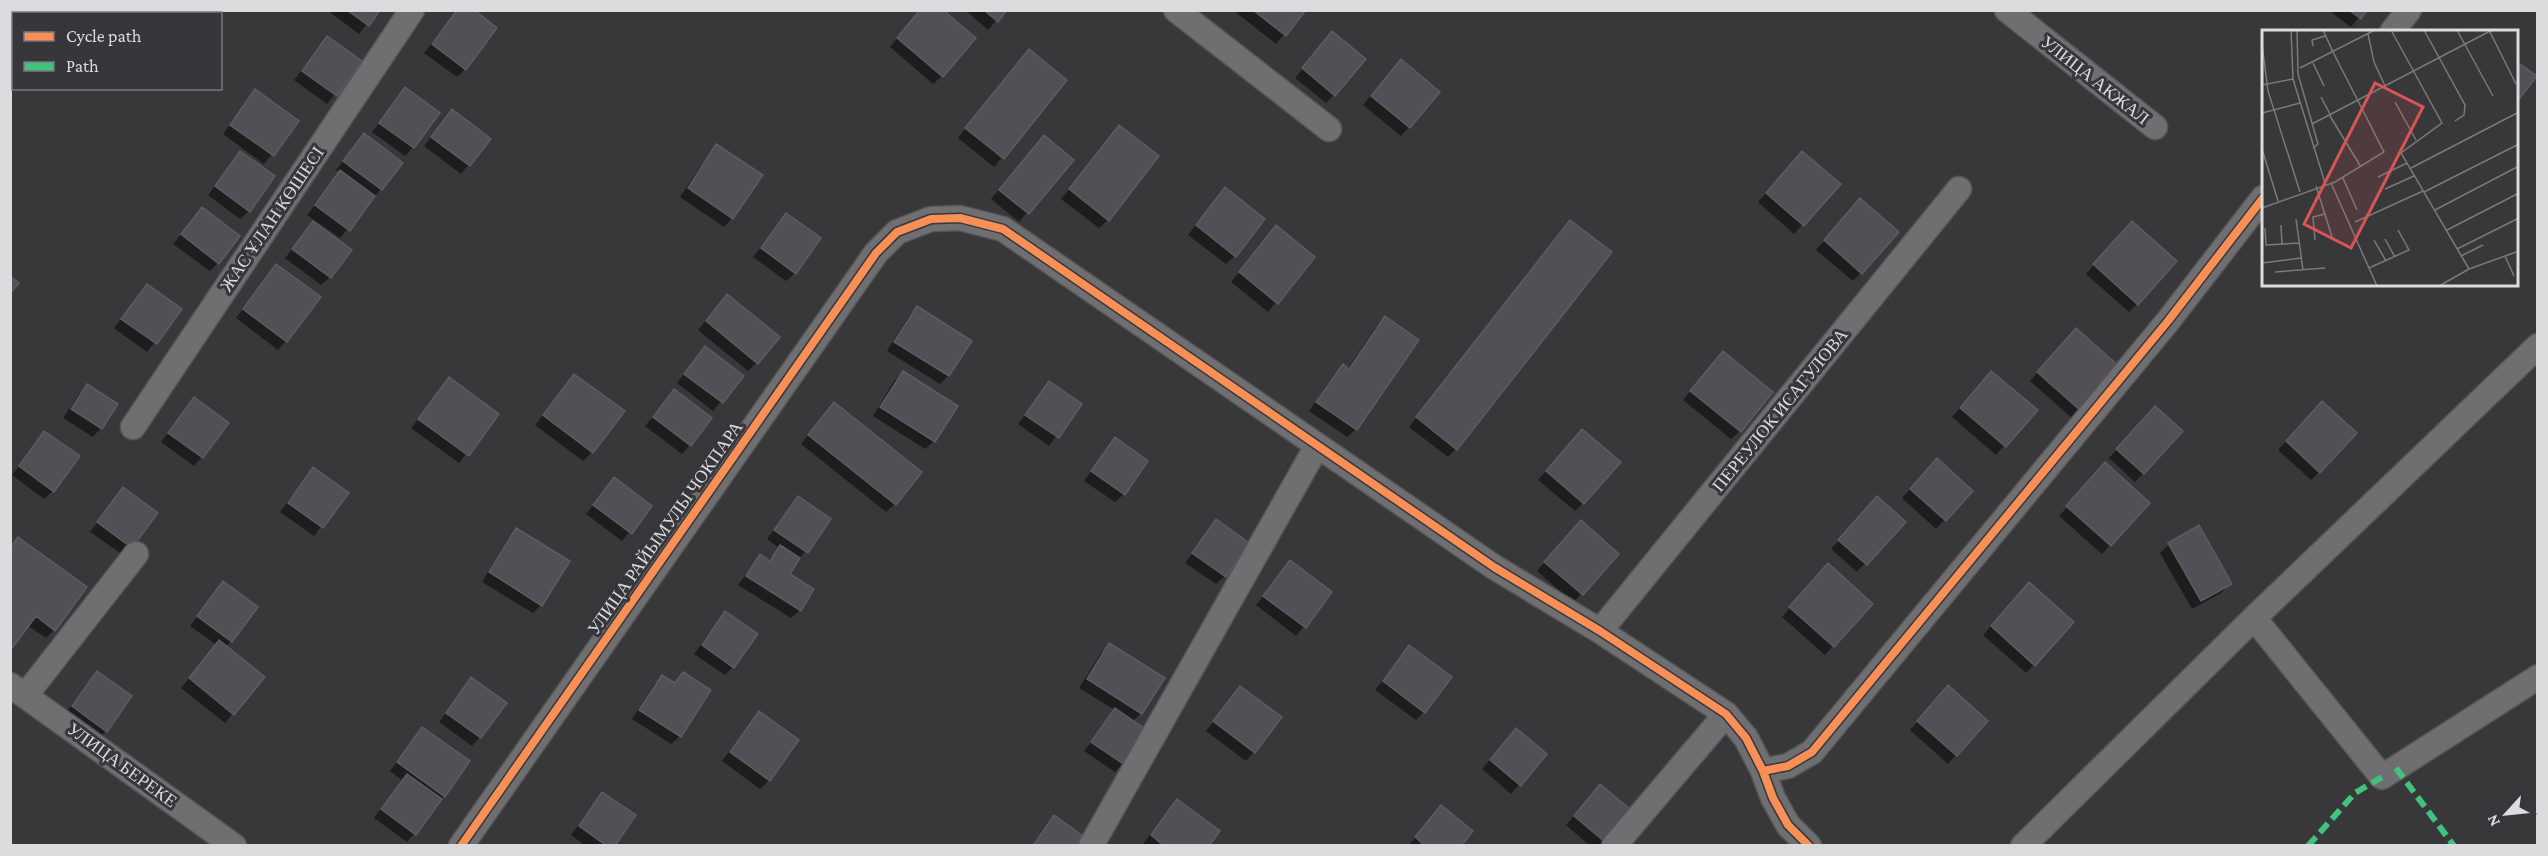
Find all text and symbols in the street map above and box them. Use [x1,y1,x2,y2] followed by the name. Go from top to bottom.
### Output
[12,12,222,90] legend
[66,26,142,46] text: Cycle path
[2262,30,2518,286] inset map
[2037,32,2153,128] street label: УЛИЦА АКЖАЛ
[66,56,99,76] text: Path
[216,143,328,295] street label: ЖАС ҰЛАН КӨШЕСІ
[1708,325,1852,495] street label: ПЕРЕУЛОК ИСАГУЛОВА
[583,417,747,639] street label: УЛИЦА РАЙЫМУЛЫ ЧОКПАРА
[63,719,181,811] street label: УЛИЦА БЕРЕКЕ
[2476,784,2536,844] north arrow
[2483,812,2503,829] text: N

